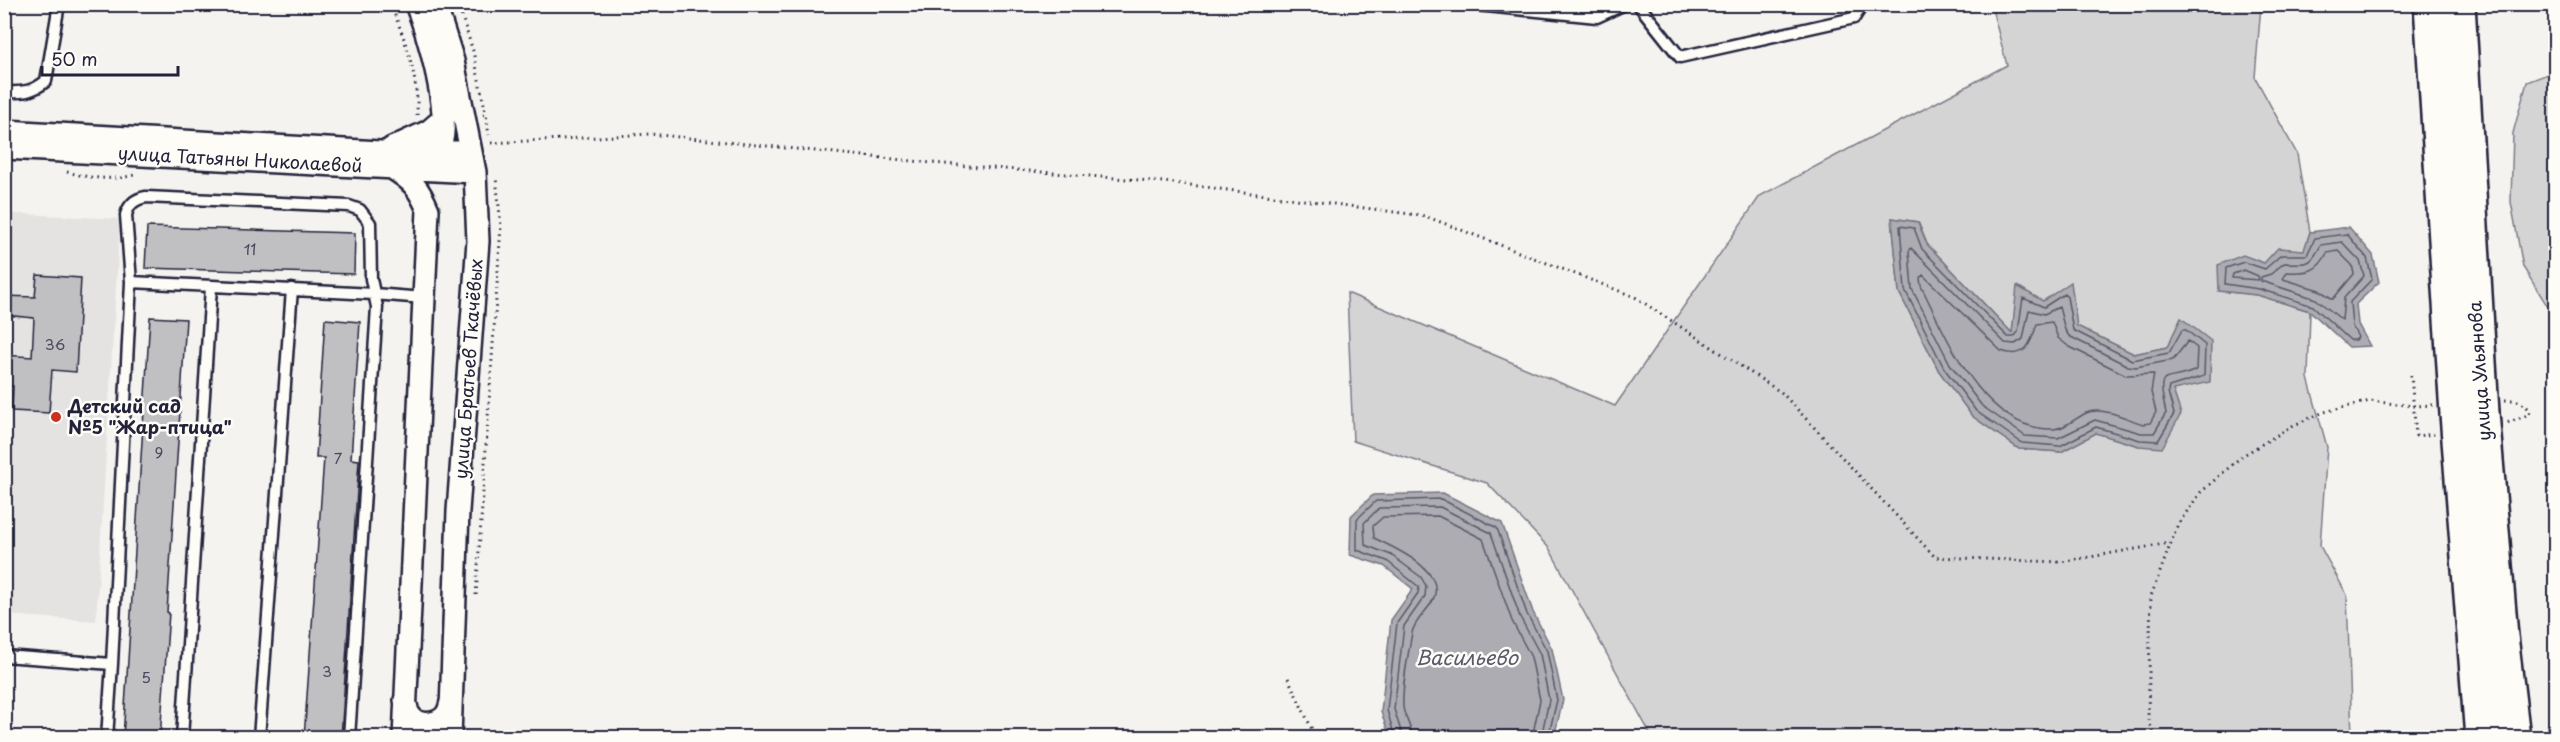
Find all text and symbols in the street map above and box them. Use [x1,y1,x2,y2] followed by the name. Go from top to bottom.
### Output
[42,39,178,77] scale bar
[51,45,98,72] text: 50 m
[117,139,363,178] street label: улица Татьяны Николаевой
[244,237,256,260] house number: 11
[446,258,489,480] street label: улица Братьев Ткачёвых
[2460,299,2497,442] street label: улица Ульянова
[45,332,65,355] house number: 36
[67,392,232,440] place label: Детский сад №5 "Жар-птица"
[49,410,63,424] marker: Детский сад №5 "Жар-птица"
[155,440,163,463] house number: 9
[334,446,343,469] house number: 7
[1416,642,1520,672] water label: Васильево
[322,659,332,682] house number: 3
[141,665,151,688] house number: 5

